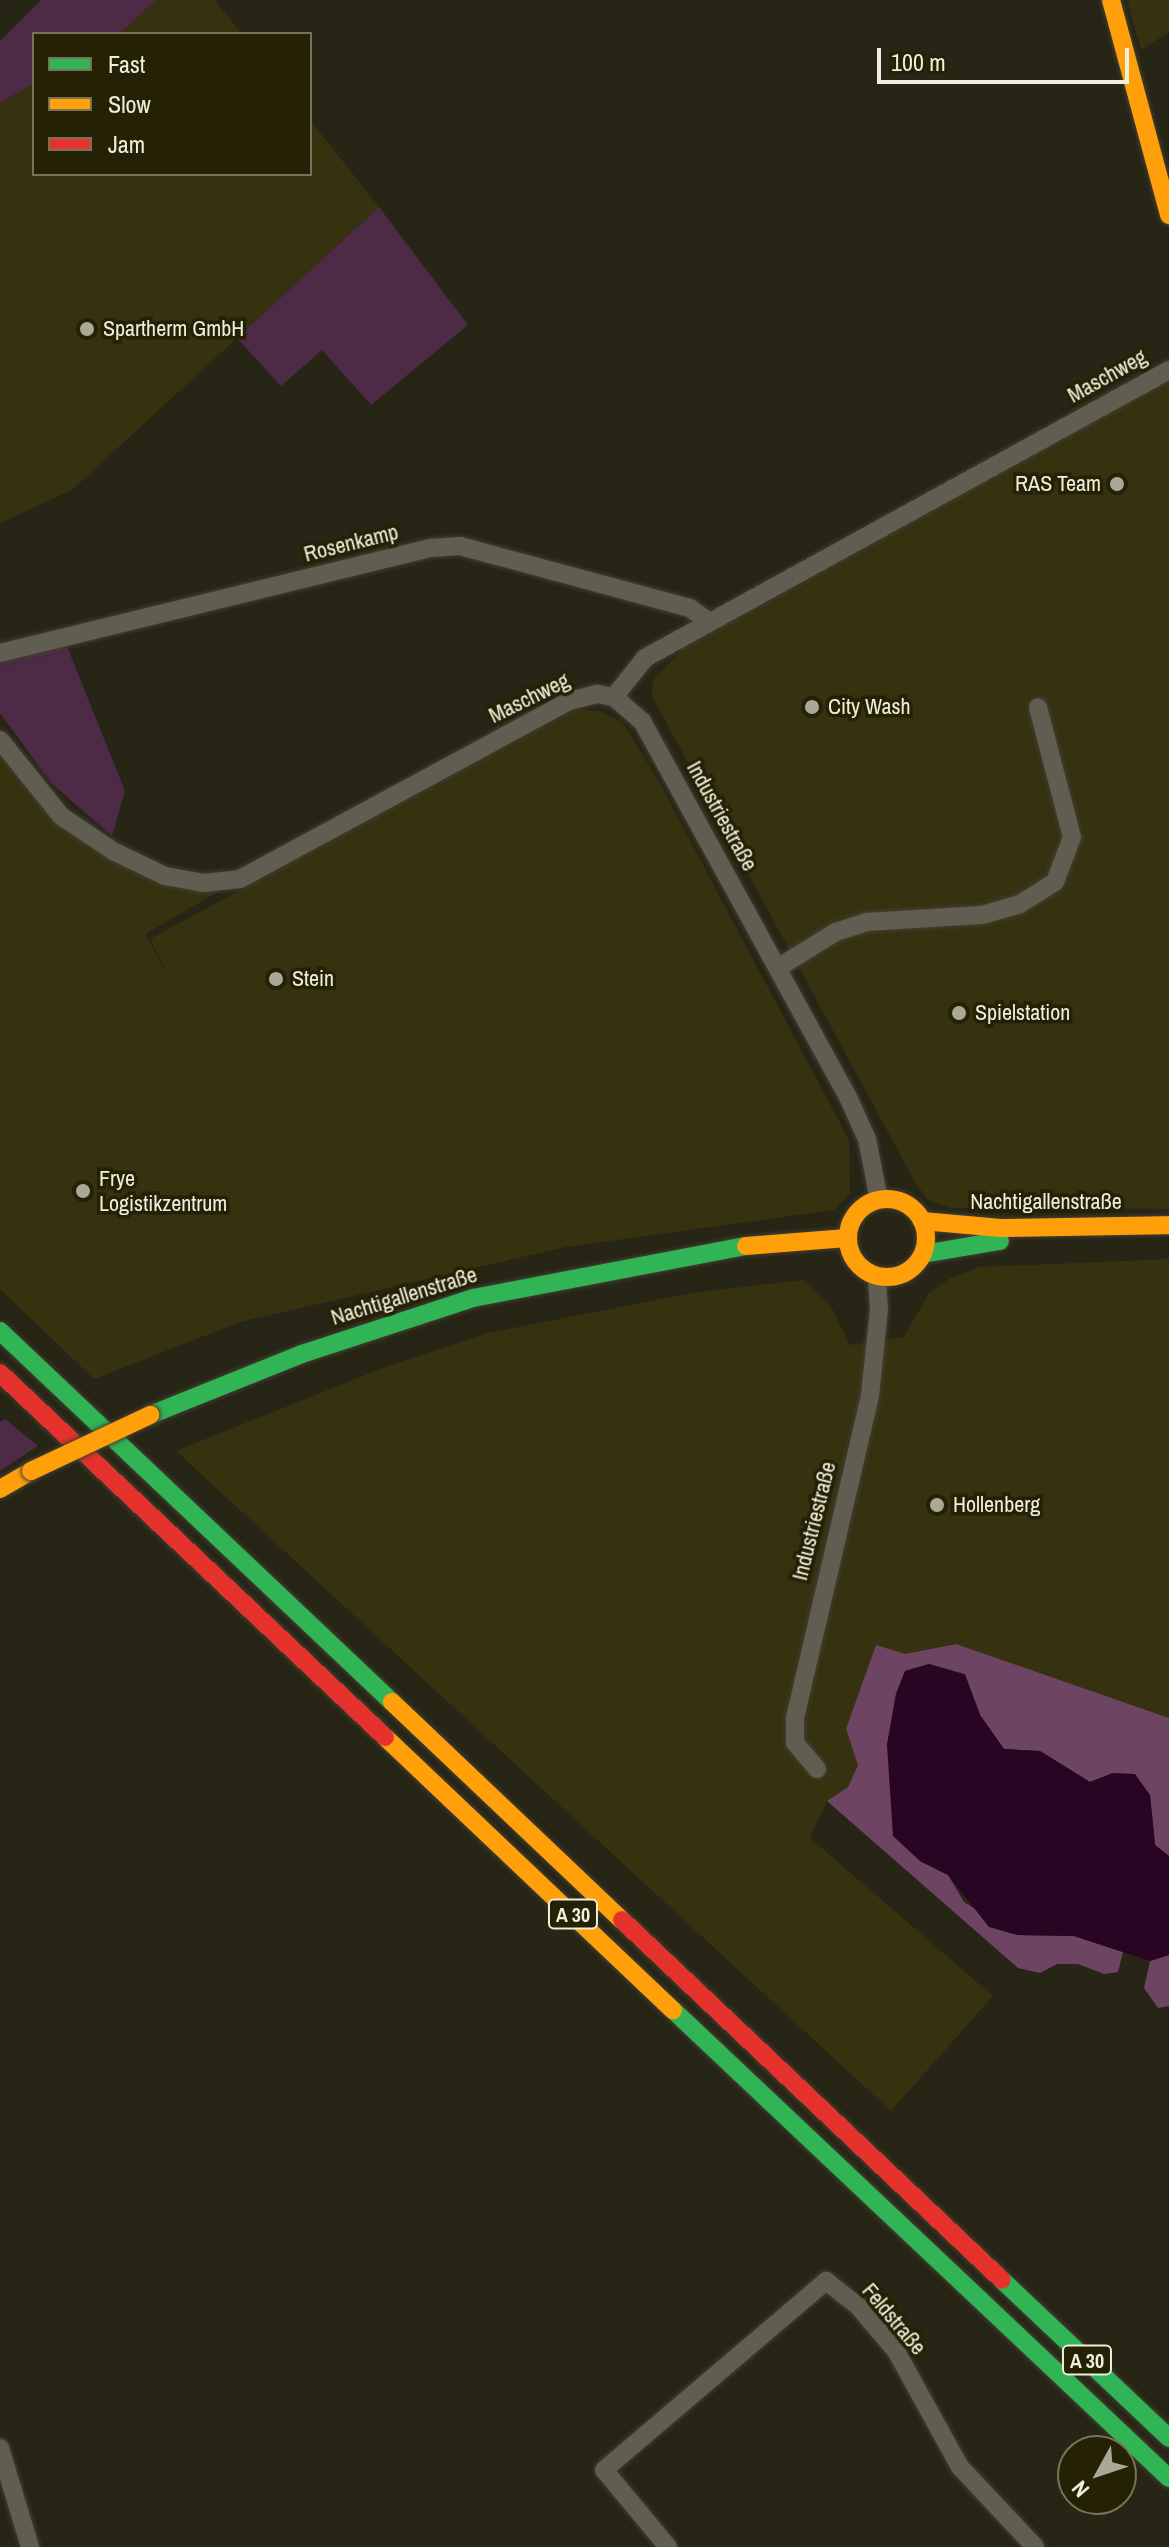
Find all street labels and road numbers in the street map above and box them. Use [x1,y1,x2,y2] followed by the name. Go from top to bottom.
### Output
[1063,344,1151,408] street label: Maschweg
[301,519,401,567] street label: Rosenkamp
[484,667,574,729] street label: Maschweg
[681,757,763,875] street label: Industriestraße
[970,1189,1122,1215] street label: Nachtigallenstraße
[328,1261,480,1331] street label: Nachtigallenstraße
[787,1459,841,1583] street label: Industriestraße
[547,1898,599,1930] road number: A 30
[856,2278,932,2360] street label: Feldstraße
[1061,2344,1113,2376] road number: A 30

